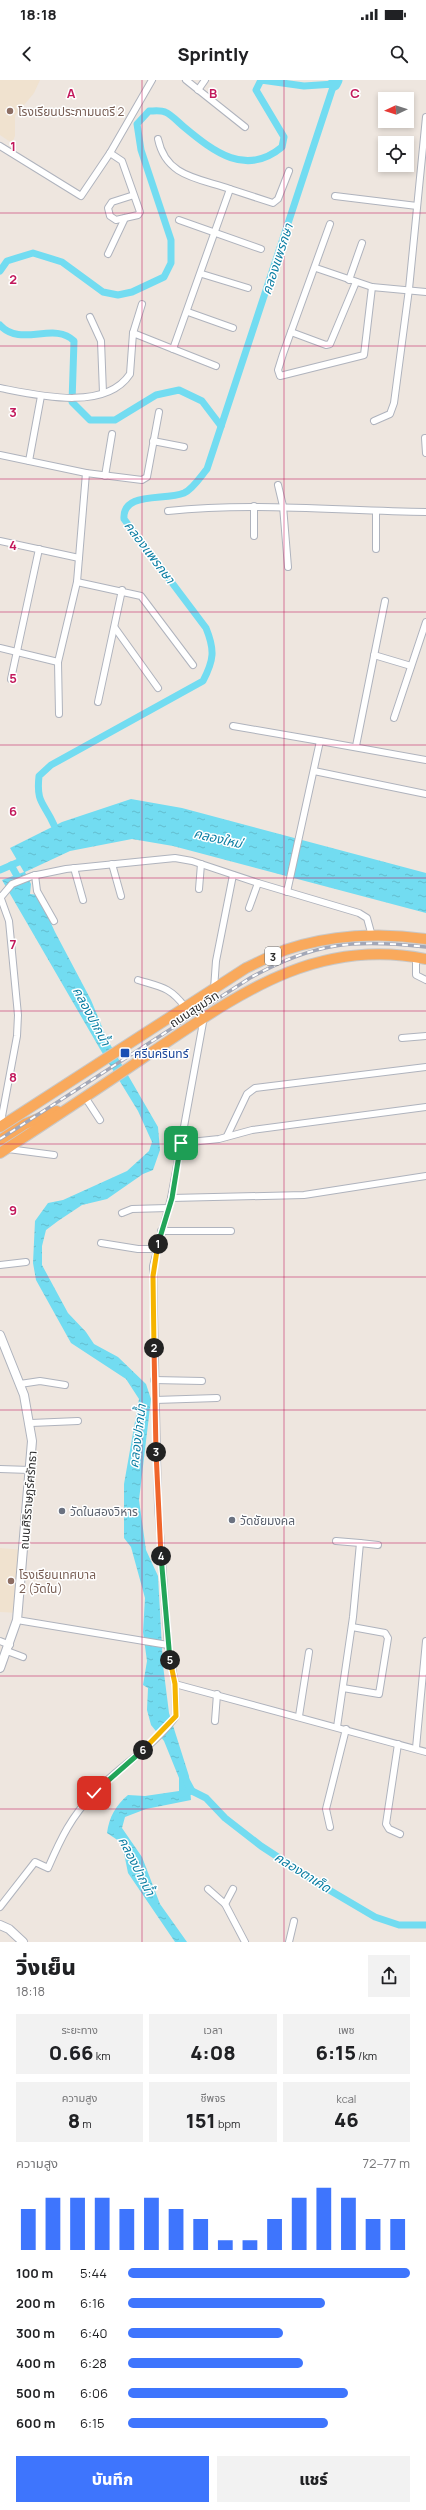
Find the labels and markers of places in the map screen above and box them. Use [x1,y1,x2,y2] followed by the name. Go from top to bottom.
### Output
[18,103,125,120] place label: โรงเรียนประภามนตรี 2
[5,106,15,116] marker: โรงเรียนประภามนตรี 2
[134,1045,189,1062] place label: ศรีนครินทร์
[119,1047,131,1059] marker: ศรีนครินทร์
[164,1126,198,1160] pin
[148,1234,168,1254] pin: 1
[144,1338,164,1358] pin: 2
[146,1442,166,1462] pin: 3
[70,1503,138,1520] place label: วัดในสองวิหาร
[57,1506,67,1516] marker: วัดในสองวิหาร
[240,1512,295,1529] place label: วัดชัยมงคล
[227,1515,237,1525] marker: วัดชัยมงคล
[151,1546,171,1566] pin: 4
[19,1566,96,1597] place label: โรงเรียนเทศบาล 2 (วัดใน)
[6,1576,16,1586] marker: โรงเรียนเทศบาล 2 (วัดใน)
[160,1650,180,1670] pin: 5
[133,1740,153,1760] pin: 6
[77,1776,111,1810] pin

